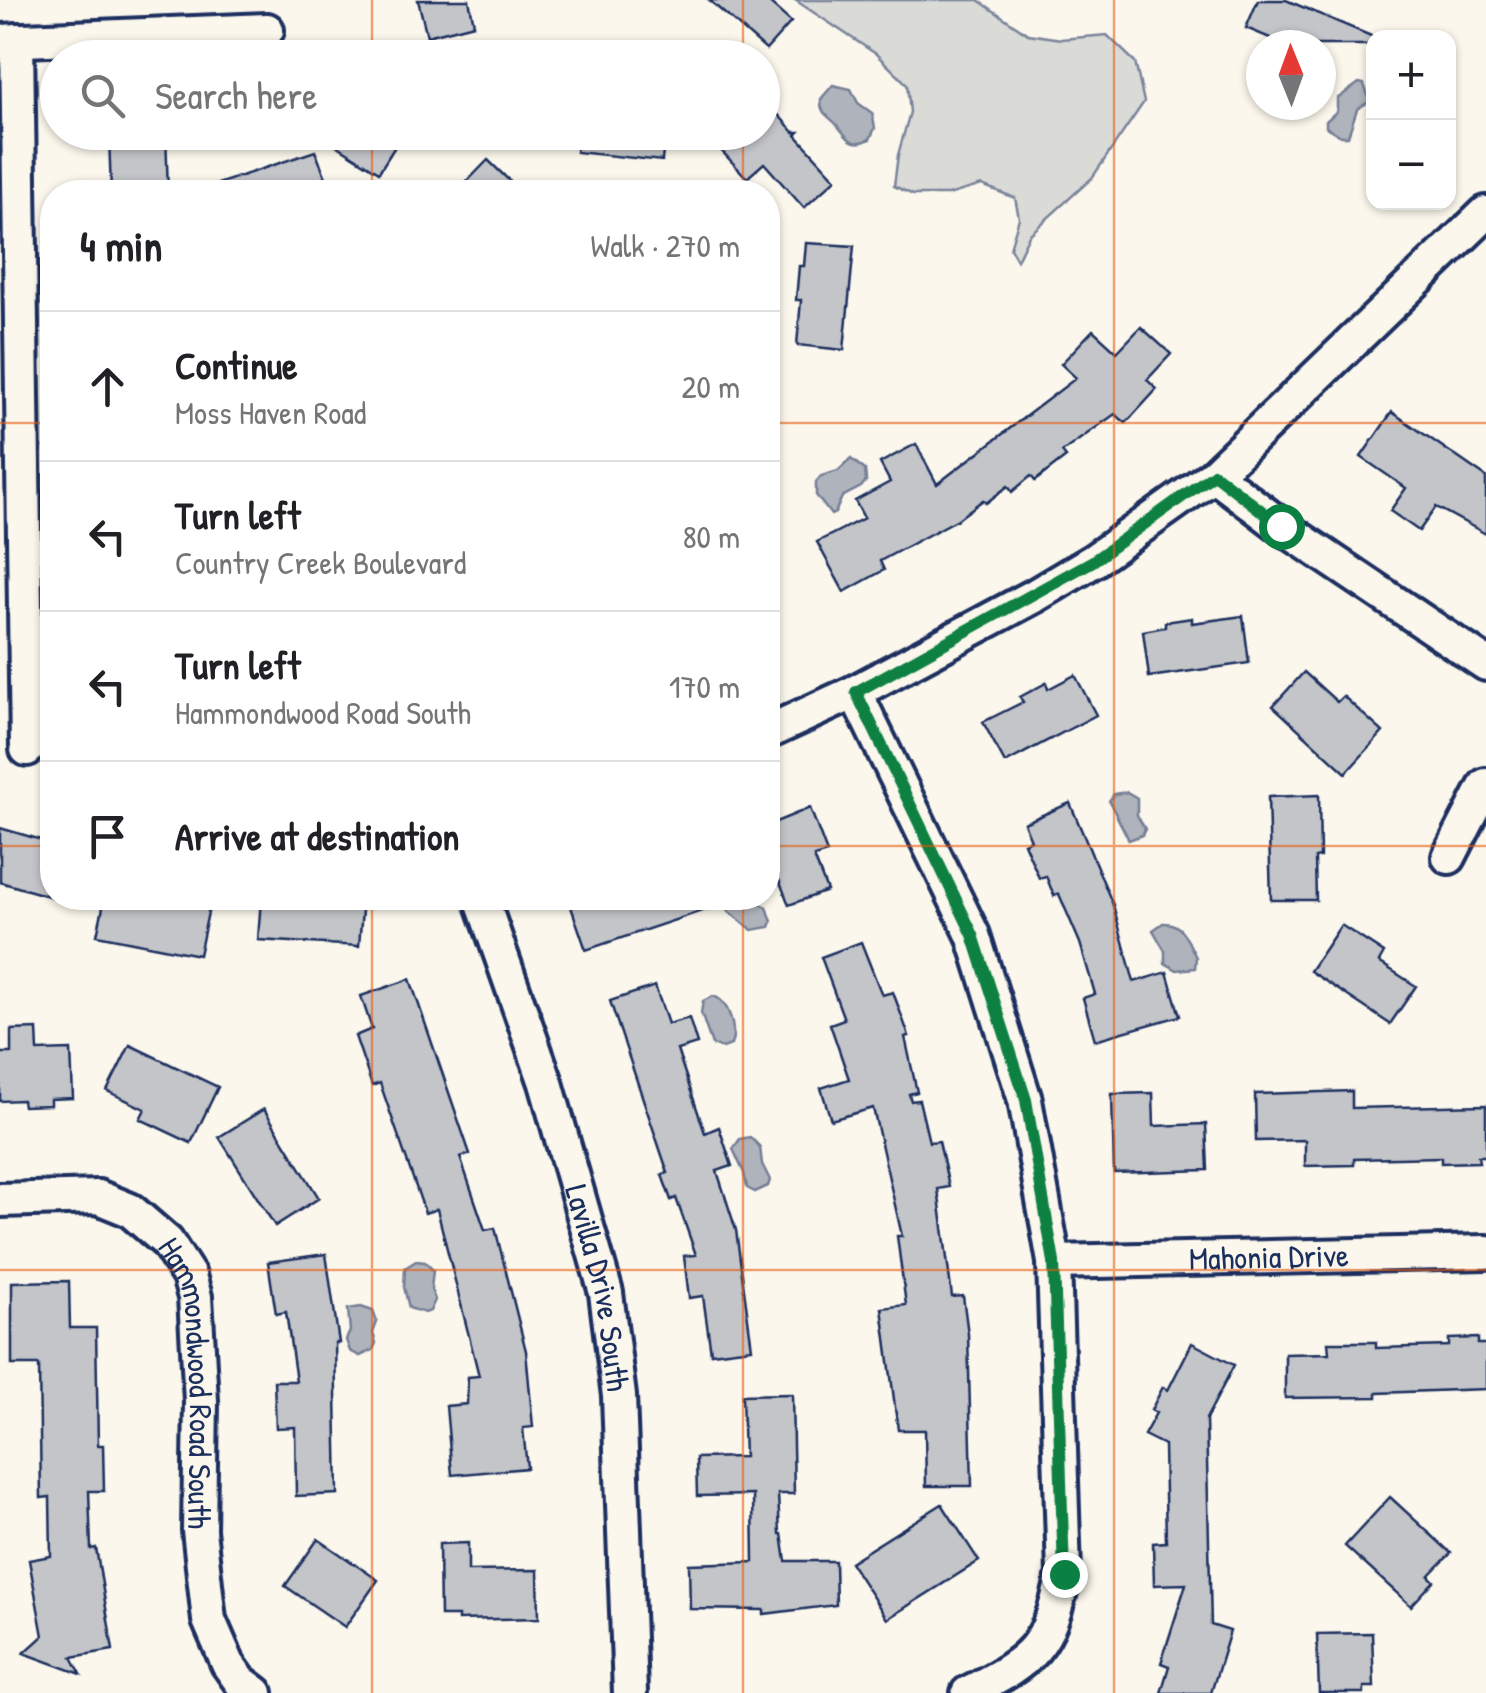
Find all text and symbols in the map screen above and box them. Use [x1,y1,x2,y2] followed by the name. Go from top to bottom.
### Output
[1246,30,1336,120] north arrow
[1366,30,1456,210] map controls
[1366,30,1456,120] button: +
[40,40,780,150] search box
[75,68,130,123] icon: search
[155,69,317,121] text: Search here
[1366,120,1456,210] button: −
[80,217,162,274] text: 4 min
[591,224,740,267] text: Walk · 270 m
[175,339,297,391] text: Continue
[80,359,135,414] icon: ahead
[682,365,740,408] text: 20 m
[175,391,366,434] text: Moss Haven Road
[175,489,300,541] text: Turn left
[1259,504,1305,550] route start
[80,509,135,564] icon: left
[683,515,740,558] text: 80 m
[175,541,466,584] text: Country Creek Boulevard
[175,639,300,691] text: Turn left
[80,659,135,714] icon: left
[669,665,740,708] text: 170 m
[175,691,471,734] text: Hammondwood Road South
[80,809,135,864] icon: arrive
[175,810,459,862] text: Arrive at destination
[555,1179,640,1394] street label: Lavilla Drive South
[149,1229,223,1529] street label: Hammondwood Road South
[1189,1233,1350,1280] street label: Mahonia Drive
[1042,1552,1088,1598] route end

